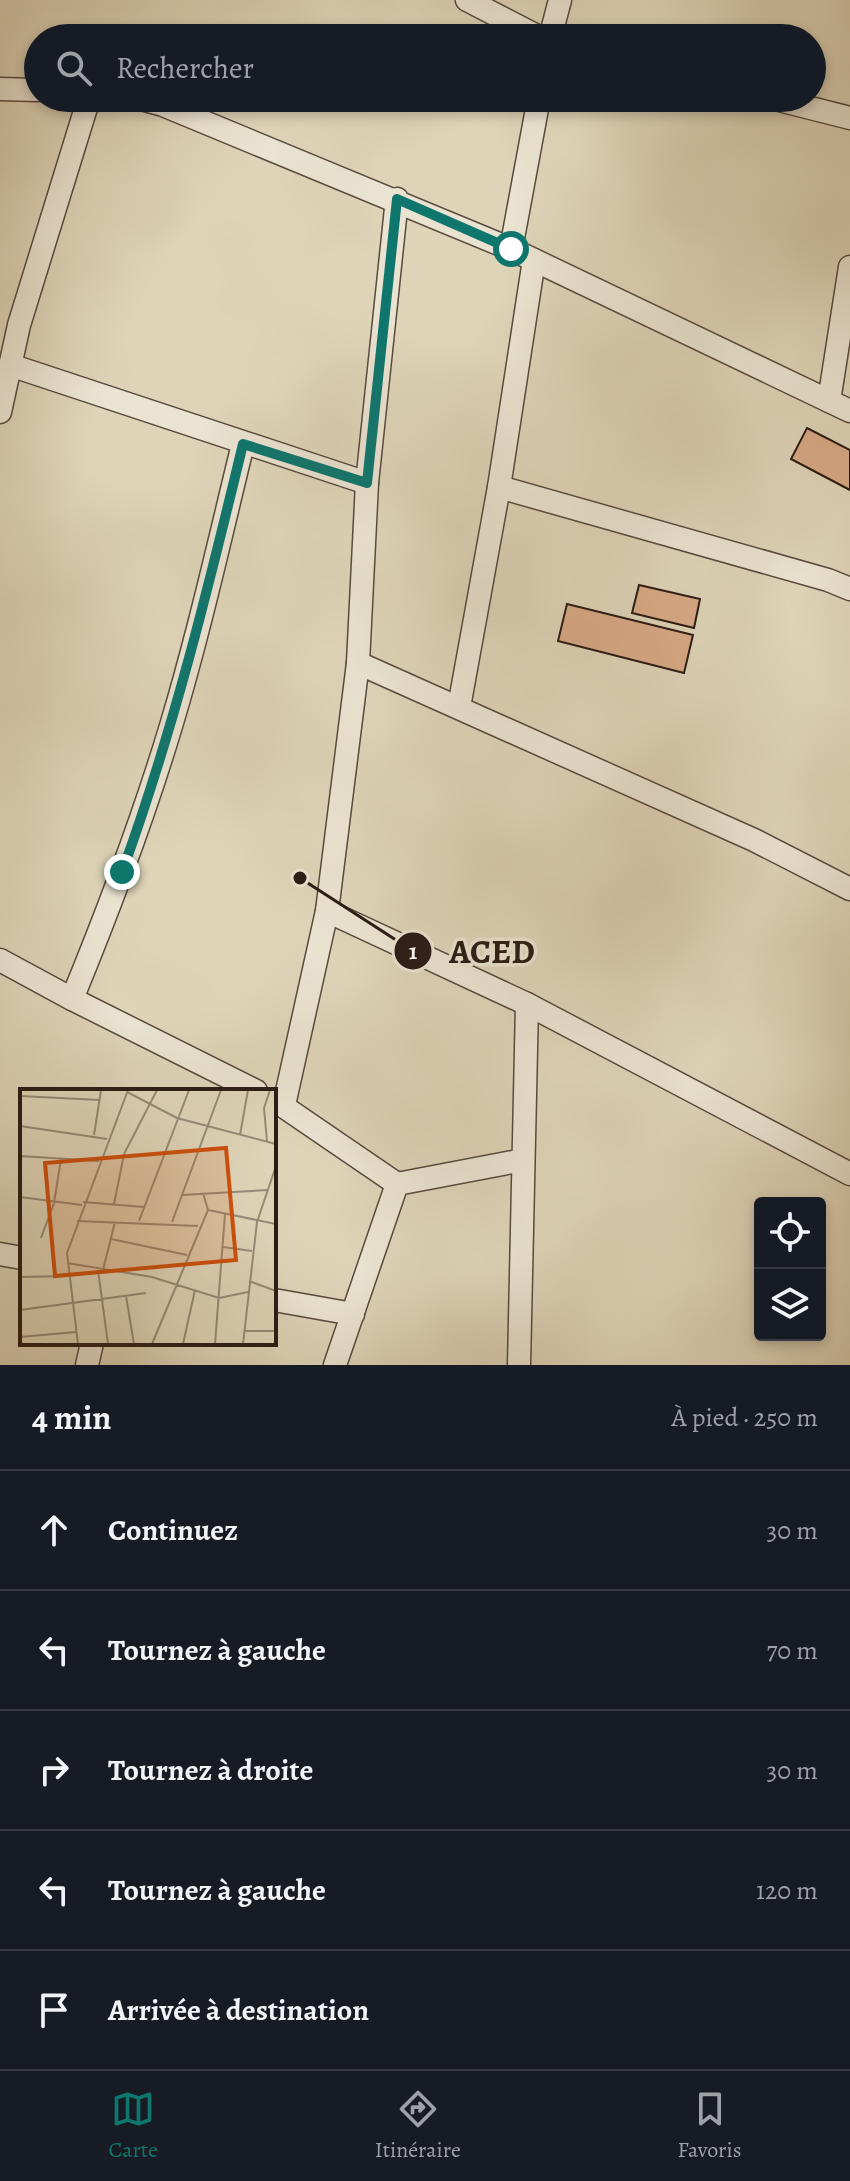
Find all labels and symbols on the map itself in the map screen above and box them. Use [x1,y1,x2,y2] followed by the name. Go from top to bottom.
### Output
[493,231,529,267] route start
[104,854,140,890] route end
[393,922,550,980] callout: ACED
[448,928,535,975] text: ACED
[409,935,418,967] text: 1
[20,1089,276,1345] inset map

